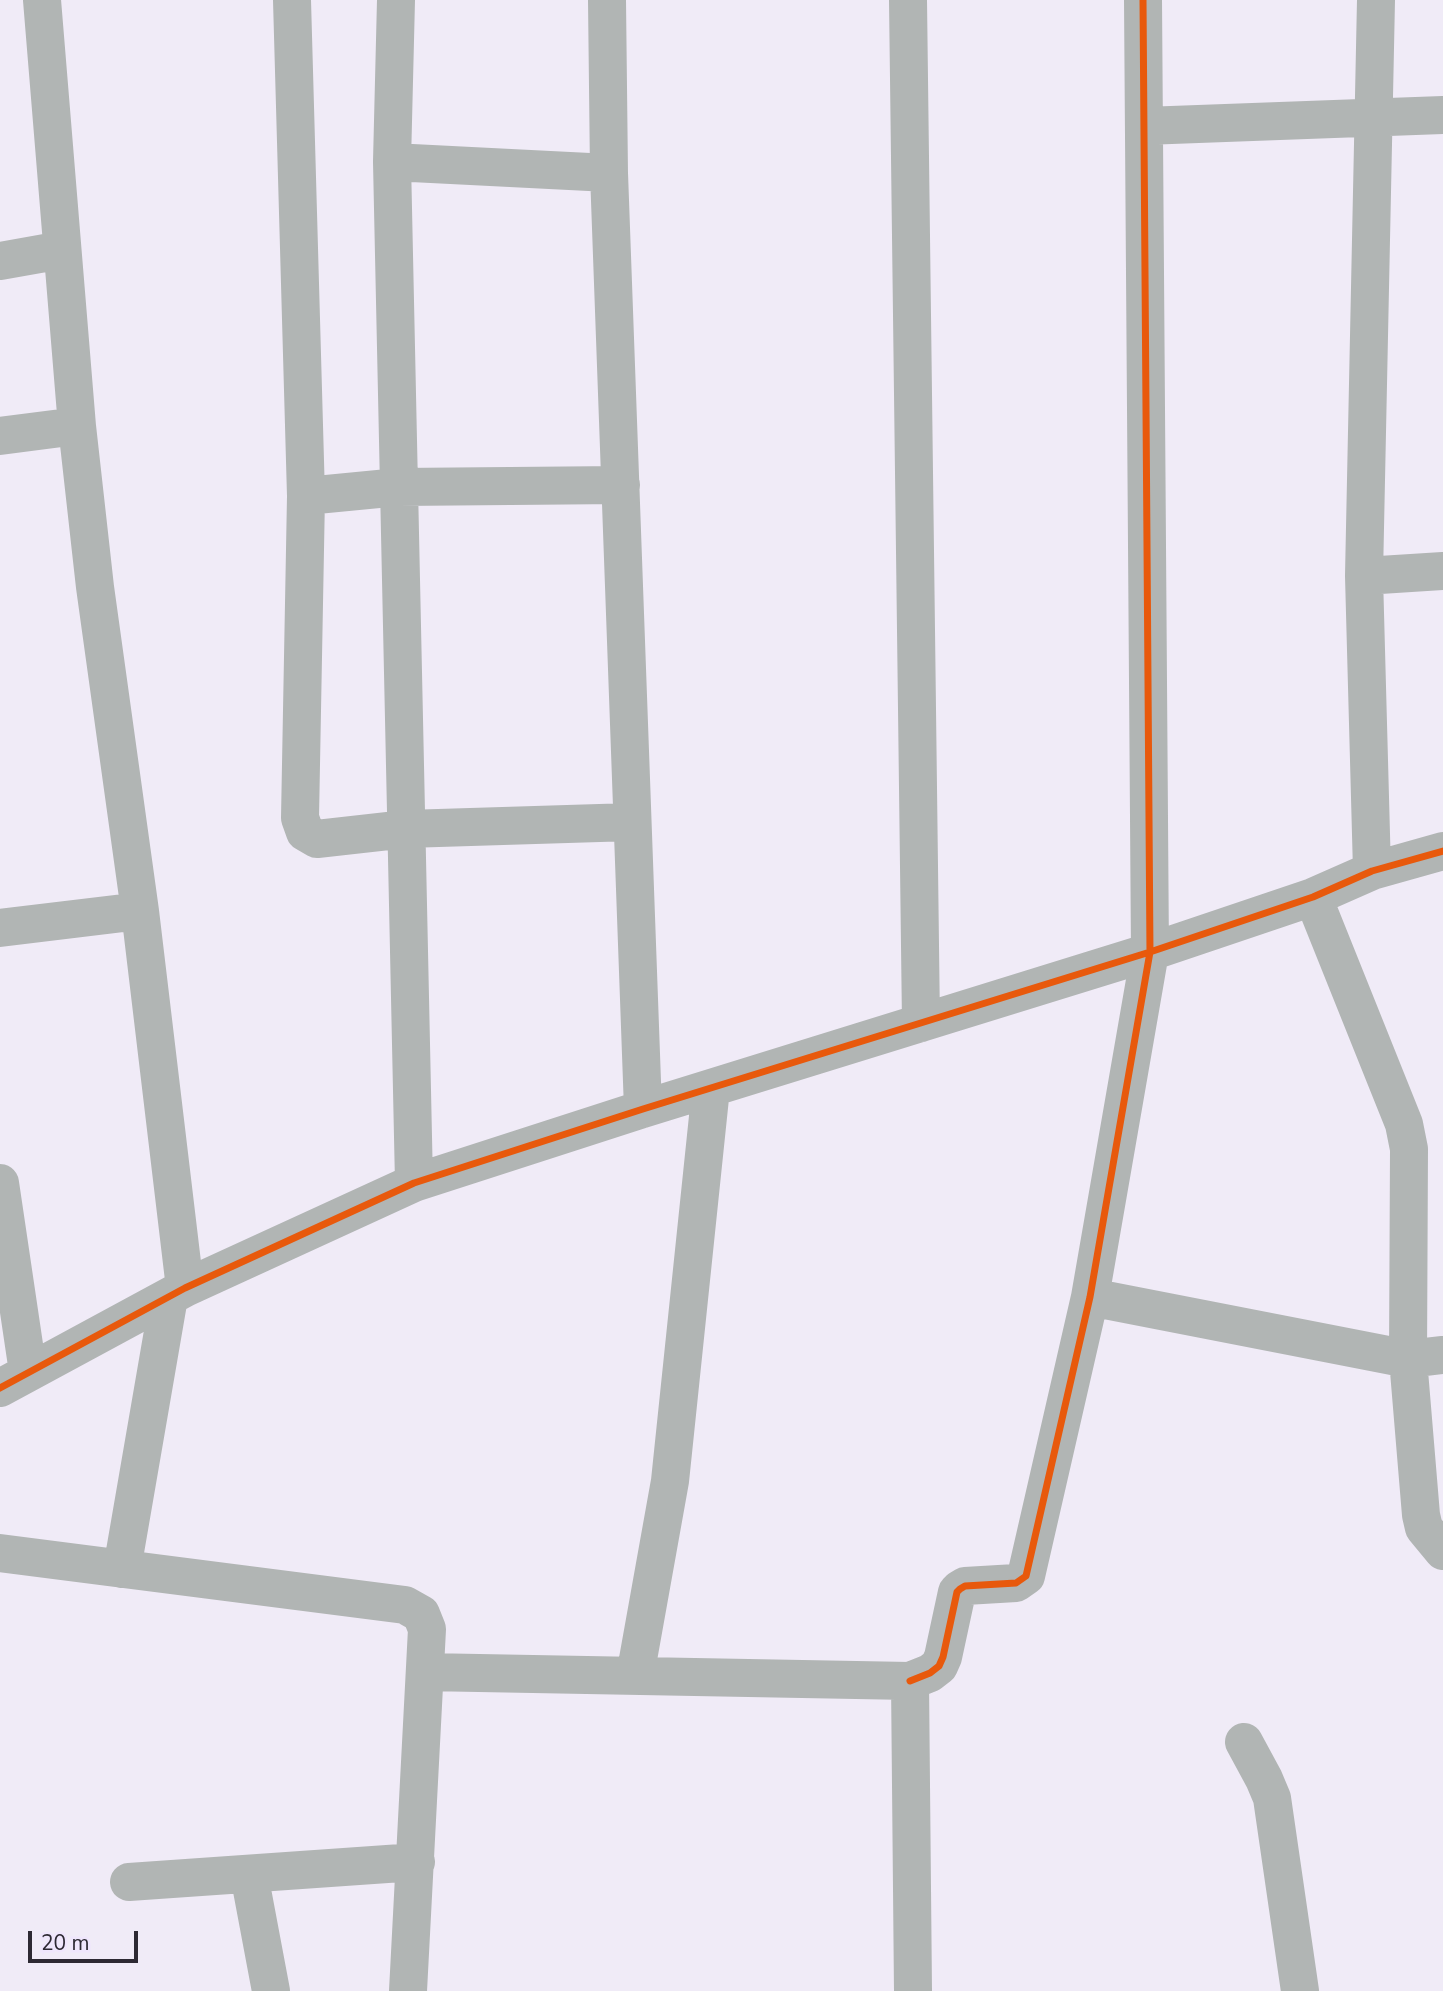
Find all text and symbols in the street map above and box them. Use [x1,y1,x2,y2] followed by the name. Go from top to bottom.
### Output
[32,1918,142,1962] scale bar
[41,1929,90,1957] text: 20 m

